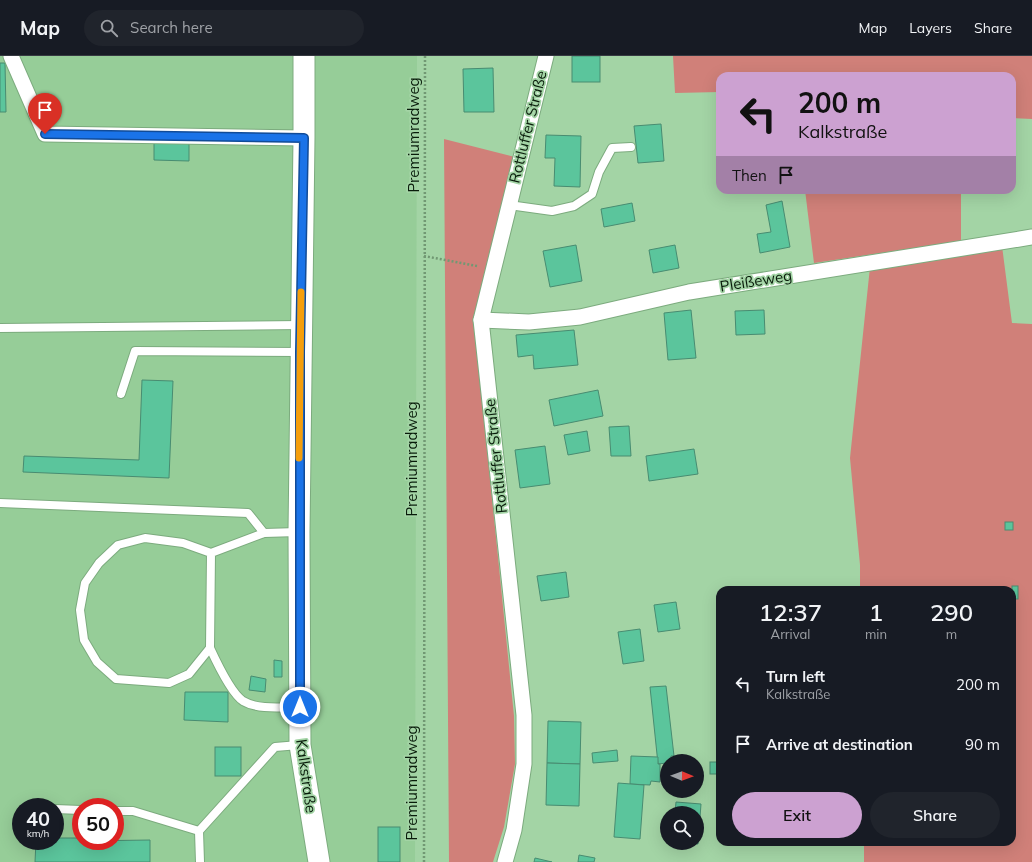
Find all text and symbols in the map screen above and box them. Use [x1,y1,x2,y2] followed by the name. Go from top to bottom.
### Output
[84,10,364,46] search box
[20,16,60,40] text: Map
[98,17,120,39] icon: search
[130,18,213,37] text: Search here
[858,19,887,37] text: Map
[909,19,952,37] text: Layers
[974,19,1012,37] text: Share
[504,69,551,185] street label: Rottluffer Straße
[404,77,423,193] street label: Premiumradweg
[798,85,881,120] text: 200 m
[732,88,784,140] icon: left
[28,93,62,134] pin
[34,99,56,121] icon: arrive
[798,120,887,143] text: Kalkstraße
[775,164,797,186] icon: arrive
[732,166,767,185] text: Then
[718,265,793,296] street label: Pleißeweg
[480,398,511,514] street label: Rottluffer Straße
[402,401,421,517] street label: Premiumradweg
[759,597,822,627] text: 12:37
[869,597,883,627] text: 1
[930,597,973,627] text: 290
[771,626,810,642] text: Arrival
[865,626,887,642] text: min
[946,626,957,642] text: m
[766,667,825,686] text: Turn left
[732,673,754,695] icon: left
[956,675,1000,694] text: 200 m
[279,686,321,728] position arrow
[766,686,830,702] text: Kalkstraße
[402,725,421,841] street label: Premiumradweg
[732,733,754,755] icon: arrive
[766,735,913,754] text: Arrive at destination
[965,735,1000,754] text: 90 m
[292,738,321,814] street label: Kalkstraße
[660,754,704,798] north arrow
[660,754,704,850] map controls
[732,792,862,838] button: Exit
[870,792,1000,838] button: Share
[72,798,124,850] speed limit sign: 50
[26,806,50,831] text: 40
[660,806,704,850] button: search
[27,827,49,840] text: km/h

